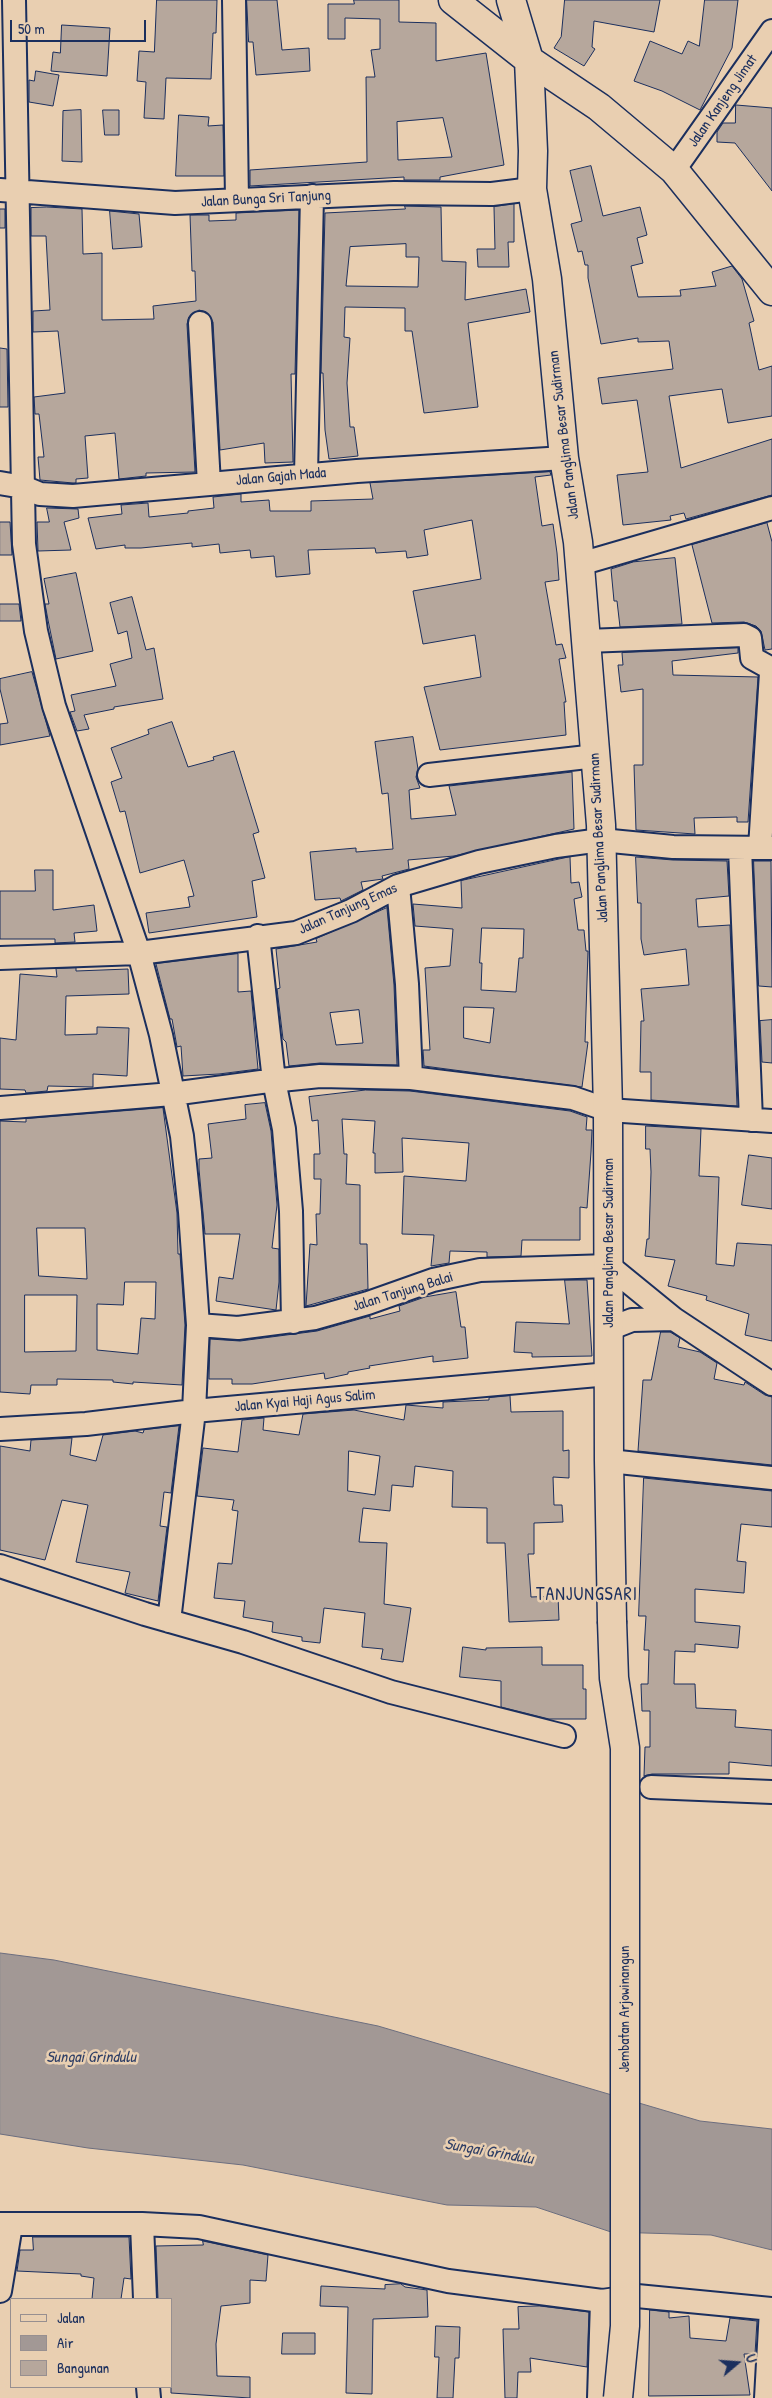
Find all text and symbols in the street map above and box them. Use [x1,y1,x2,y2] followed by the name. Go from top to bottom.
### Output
[12,10,149,42] scale bar
[18,18,45,39] text: 50 m
[684,51,762,151] street label: Jalan Kanjeng Jimat
[201,187,331,211] street label: Jalan Bunga Sri Tanjung
[545,349,583,521] street label: Jalan Panglima Besar Sudirman
[235,464,327,490] street label: Jalan Gajah Mada
[586,753,612,923] street label: Jalan Panglima Besar Sudirman
[296,879,400,939] street label: Jalan Tanjung Emas
[600,1158,618,1328] street label: Jalan Panglima Besar Sudirman
[350,1268,456,1316] street label: Jalan Tanjung Balai
[234,1386,376,1416] street label: Jalan Kyai Haji Agus Salim
[535,1584,639,1606] district label: TANJUNGSARI
[616,1946,634,2072] street label: Jembatan Arjowinangun
[46,2048,136,2068] water label: Sungai Grindulu
[443,2135,535,2169] water label: Sungai Grindulu
[10,2298,172,2388] legend
[57,2307,85,2328] text: Jalan
[57,2332,73,2353] text: Air
[712,2338,762,2388] north arrow
[742,2352,762,2365] text: U
[57,2357,109,2378] text: Bangunan

